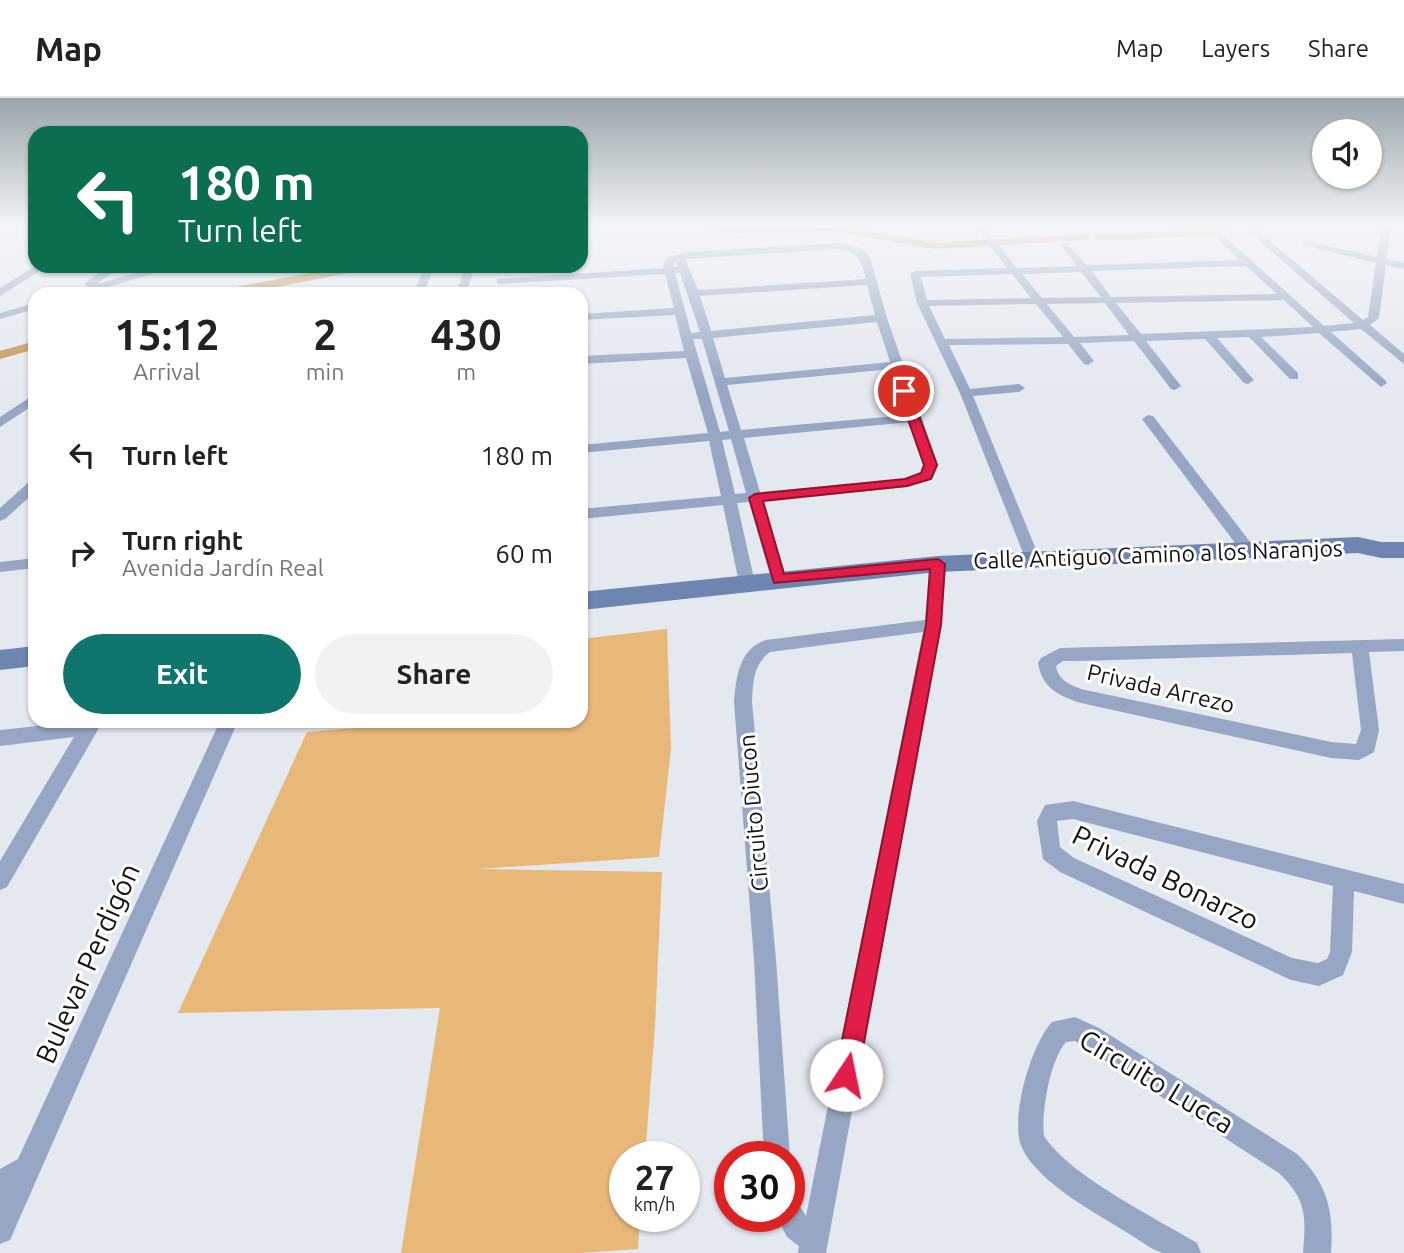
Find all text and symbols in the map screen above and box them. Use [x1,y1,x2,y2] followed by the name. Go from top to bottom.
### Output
[35,30,102,67] text: Map
[1116,35,1163,62] text: Map
[1201,35,1270,62] text: Layers
[1308,35,1369,62] text: Share
[1312,119,1382,189] map controls
[1312,119,1382,189] button: sound
[63,154,154,245] icon: left
[178,154,315,209] text: 180 m
[178,212,302,248] text: Turn left
[114,311,219,358] text: 15:12
[313,311,337,358] text: 2
[431,311,502,358] text: 430
[133,359,200,384] text: Arrival
[306,359,344,384] text: min
[456,359,476,384] text: m
[874,361,934,421] pin
[885,372,923,410] icon: arrive
[63,436,101,474] icon: left
[122,441,228,470] text: Turn left
[481,441,553,470] text: 180 m
[122,526,243,555] text: Turn right
[63,534,101,572] icon: right
[973,535,1343,573] street label: Calle Antiguo Camino a los Naranjos
[495,539,553,568] text: 60 m
[122,555,324,580] text: Avenida Jardín Real
[63,634,301,714] button: Exit
[315,634,553,714] button: Share
[1085,659,1237,717] street label: Privada Arrezo
[734,733,772,893] street label: Circuito Diucon
[1068,818,1264,936] street label: Privada Bonarzo
[29,858,145,1068] street label: Bulevar Perdigón
[1074,1023,1240,1139] street label: Circuito Lucca
[809,1038,883,1112] position arrow
[714,1141,805,1232] speed limit sign: 30
[635,1157,674,1197] text: 27
[634,1194,675,1214] text: km/h

